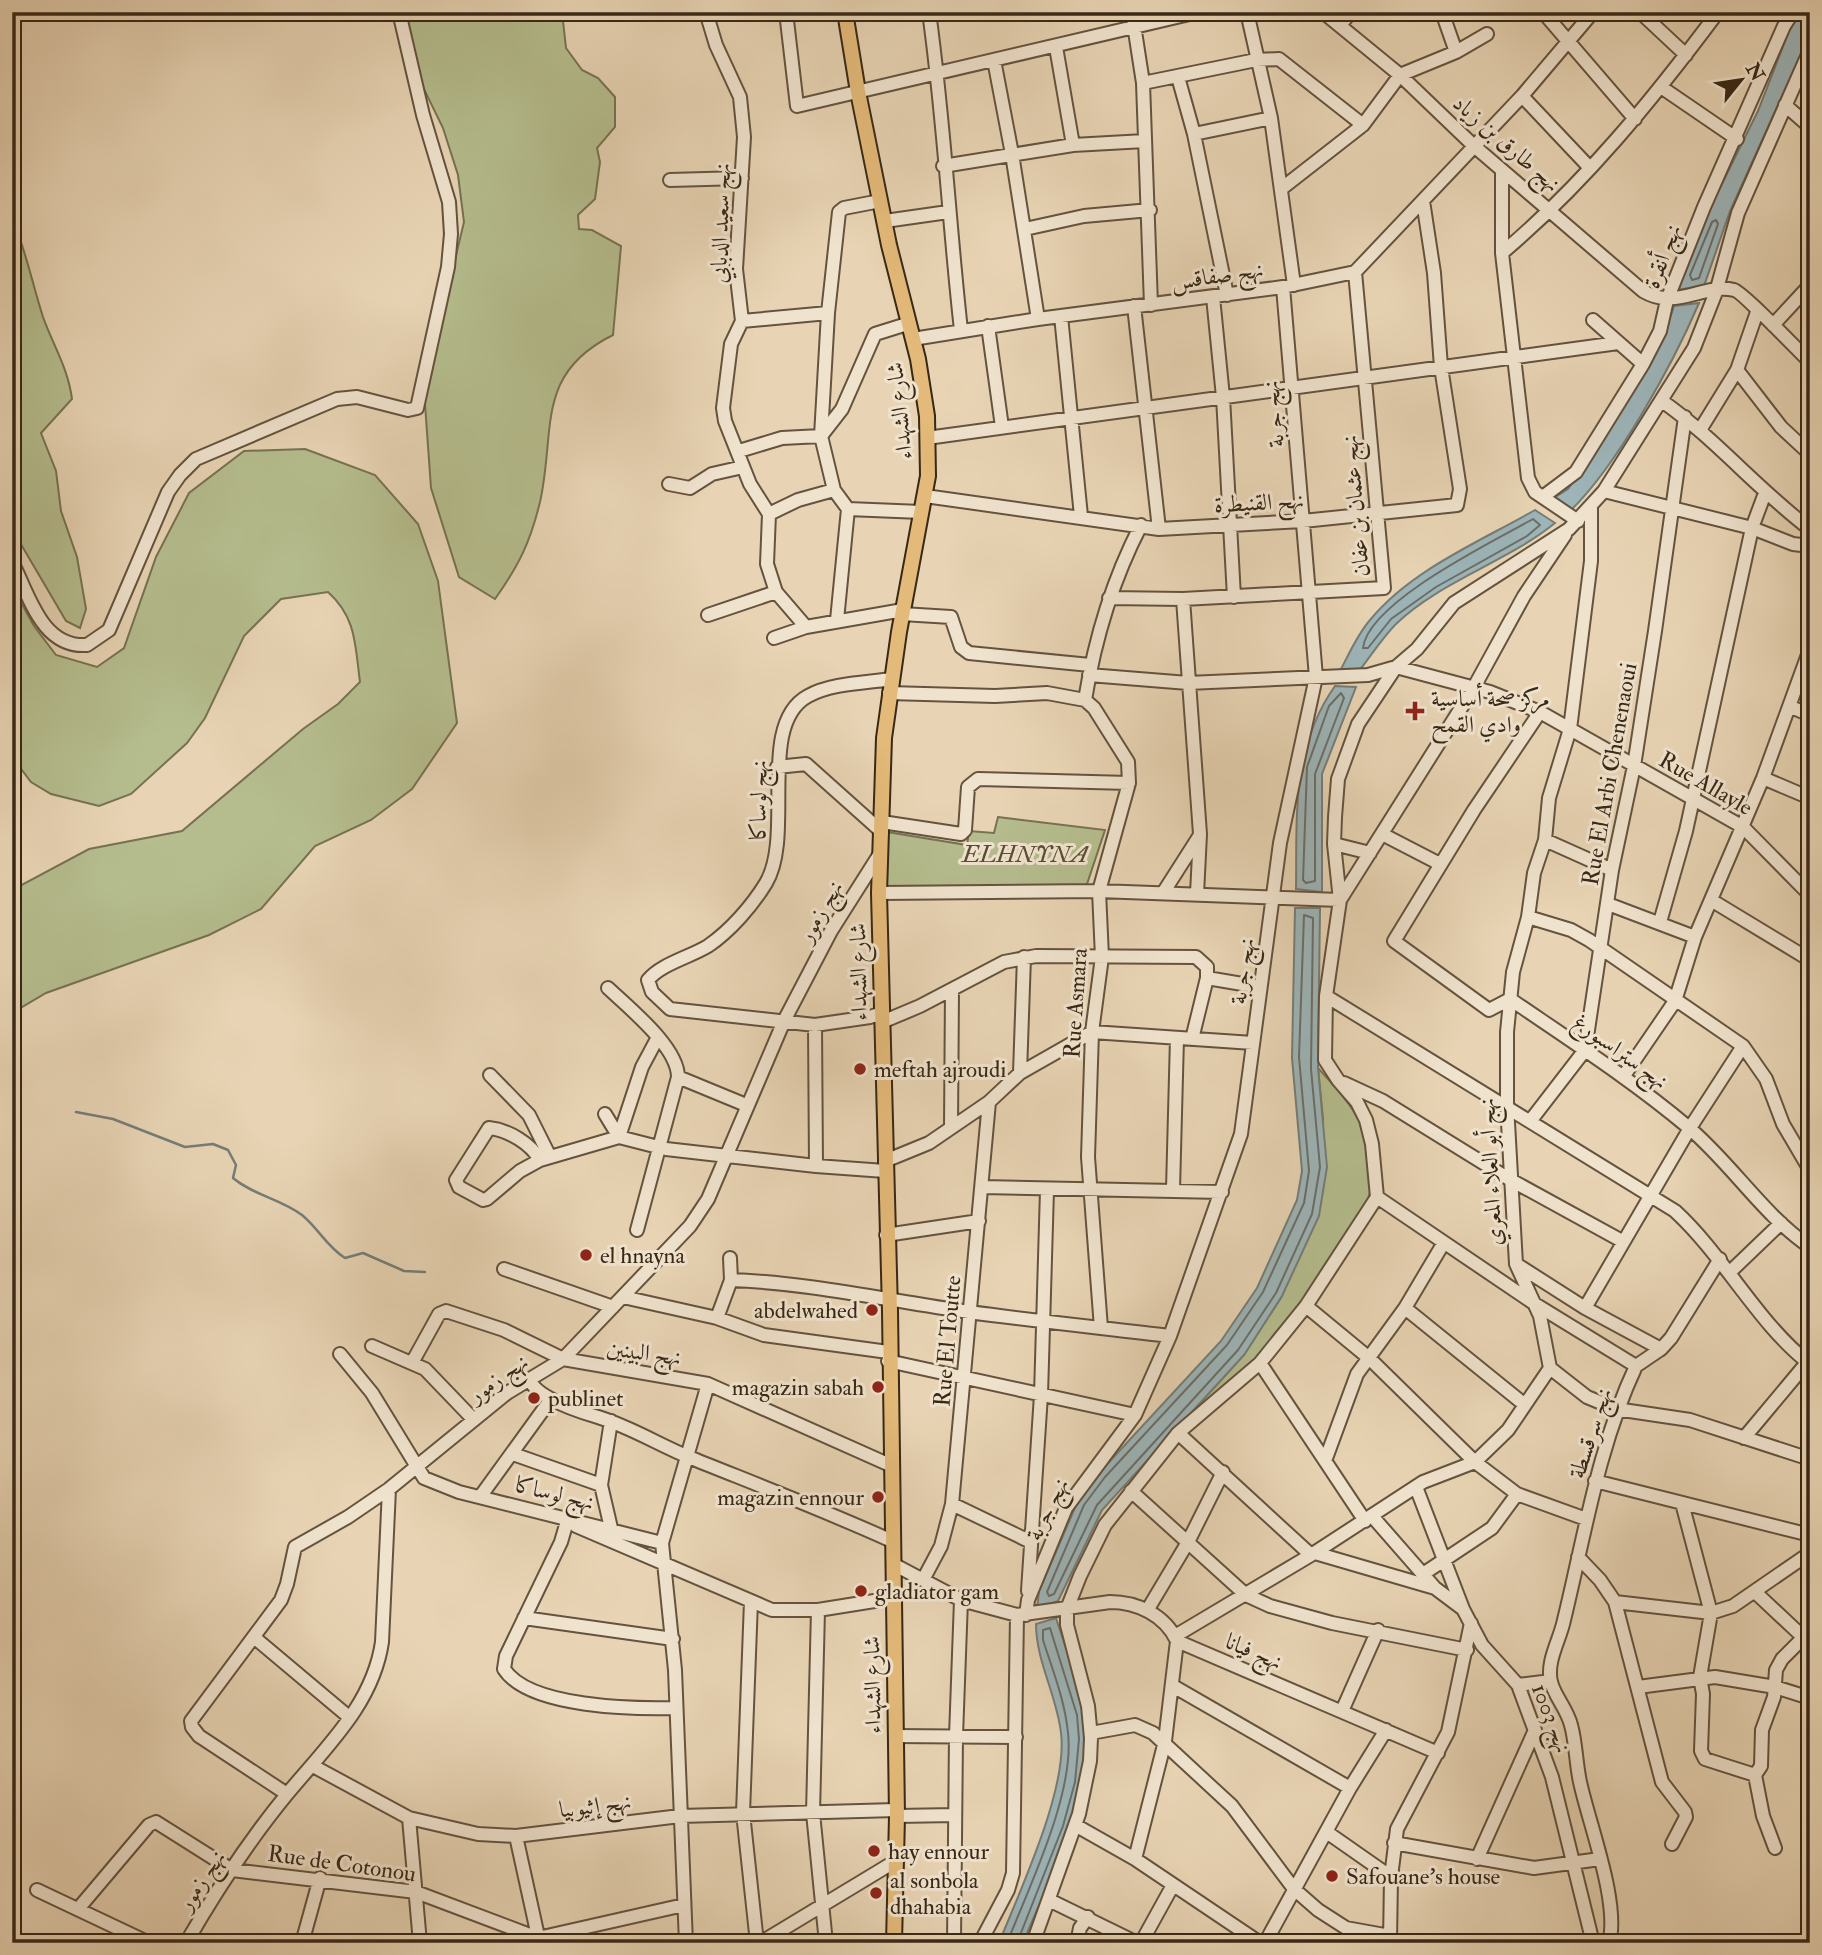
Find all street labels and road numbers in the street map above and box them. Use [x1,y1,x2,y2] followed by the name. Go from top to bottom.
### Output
[1443,89,1567,203] street label: نهج طارق بن زياد
[704,162,743,284] street label: نهج سعيد الدبابي
[1635,219,1694,295] street label: نهج أنقرة
[1169,255,1266,302] street label: نهج صفاقس
[880,360,924,461] street label: شارع الشهداء
[1256,379,1297,449] street label: نهج جربة
[1335,433,1382,578] street label: نهج عثمان بن عفان
[1213,486,1305,525] street label: نهح القنيطرة
[1576,660,1643,888] street label: Rue El Arbi Chenenaoui
[1654,745,1758,822] street label: Rue Allayle
[743,760,780,840] street label: نهج لوساكا
[790,875,855,952] street label: نهج زمور
[843,923,879,1021] street label: شارع الشهداء
[1223,936,1267,1007] street label: نهج جربة
[1057,946,1094,1059] street label: Rue Asmara
[1564,1007,1674,1101] street label: نهج ستراسبورغ
[1470,1097,1515,1247] street label: نهج أبو العلاء المعري
[927,1274,968,1408] street label: Rue El Toutte
[604,1333,683,1378] street label: نهج البينين
[461,1347,537,1416] street label: نهج زمور
[1562,1384,1624,1484] street label: نهج سرقسطة
[511,1470,597,1523] street label: نهج لوساكا
[1019,1473,1081,1548] street label: نهج جربة
[1219,1627,1287,1682] street label: نهج فيانا
[857,1636,893,1734] street label: شارع الشهداء
[1519,1679,1578,1759] street label: نهج 1003
[557,1787,634,1830] street label: نهج إثيوبيا
[266,1839,418,1888] street label: Rue de Cotonou
[170,1844,237,1921] street label: نهج زمور

